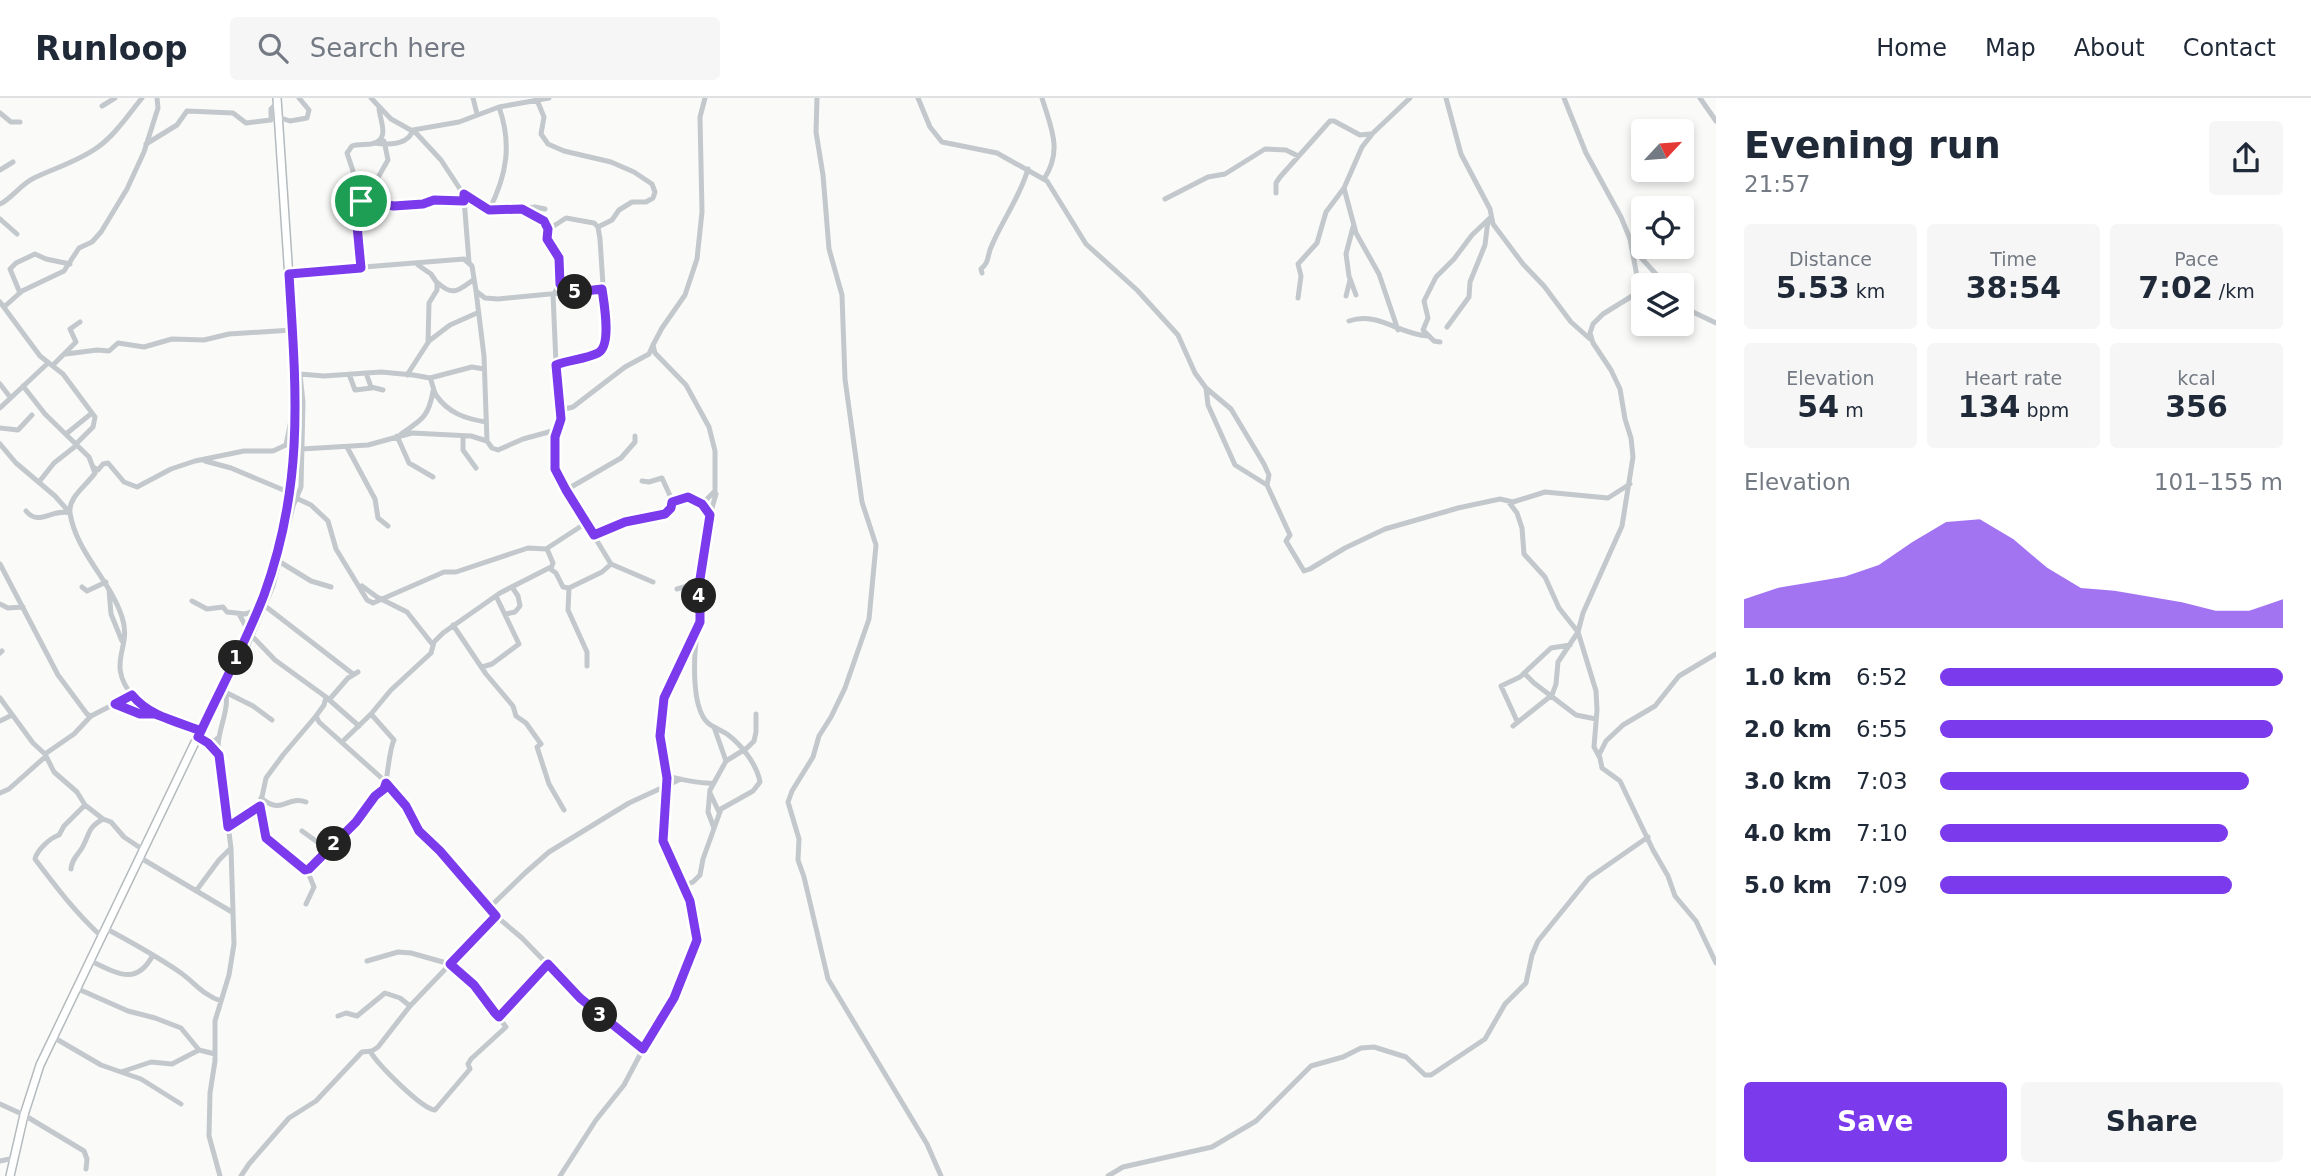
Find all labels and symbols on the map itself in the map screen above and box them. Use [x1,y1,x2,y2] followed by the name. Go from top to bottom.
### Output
[1631,119,1694,182] north arrow
[331,171,391,231] pin
[558,274,592,310] pin: 5
[682,578,716,614] pin: 4
[218,640,254,676] pin: 1
[316,826,352,862] pin: 2
[582,998,618,1032] pin: 3

